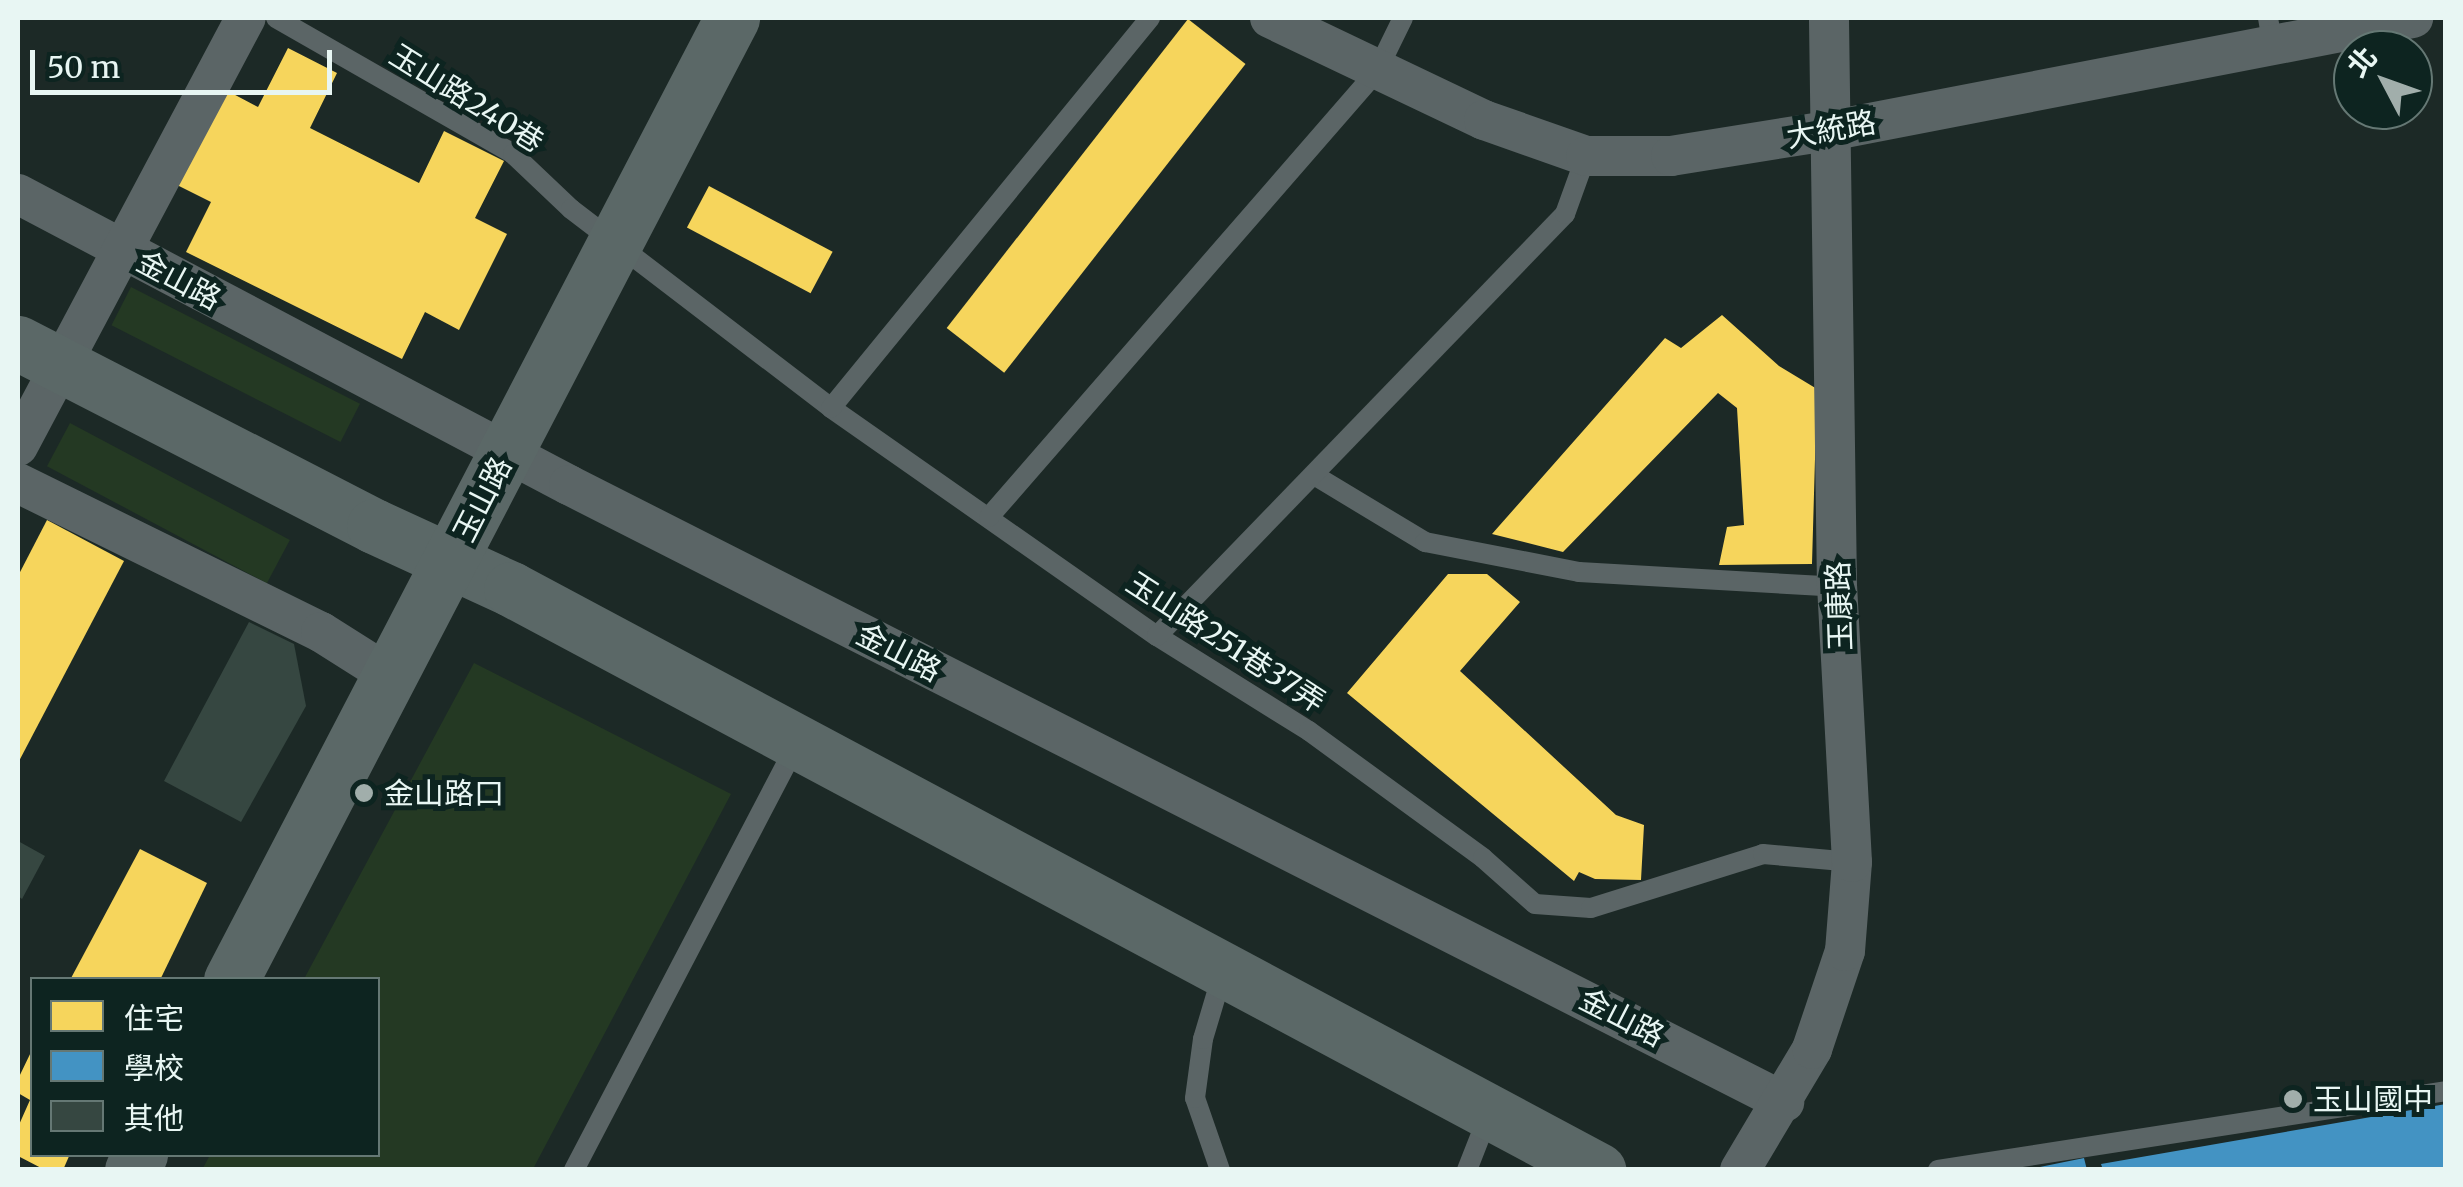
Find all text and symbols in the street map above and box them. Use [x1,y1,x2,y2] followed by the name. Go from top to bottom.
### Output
[35,30,338,92] scale bar
[2333,30,2433,130] north arrow
[384,37,550,159] street label: 玉山路240巷
[2339,39,2385,84] text: 北
[47,48,120,86] text: 50 m
[1784,103,1878,155] street label: 大統路
[131,243,227,317] street label: 金山路
[446,451,518,547] street label: 玉山路
[1819,560,1859,652] street label: 玉康路
[1120,564,1332,720] street label: 玉山路251巷37弄
[851,616,947,688] street label: 金山路
[384,775,504,811] place label: 金山路口
[353,782,375,804] marker: 金山路口
[30,977,380,1157] legend
[1574,981,1670,1053] street label: 金山路
[124,999,184,1037] text: 住宅
[124,1049,184,1087] text: 學校
[2313,1081,2433,1117] place label: 玉山國中
[2282,1088,2304,1110] marker: 玉山國中
[124,1099,184,1137] text: 其他

